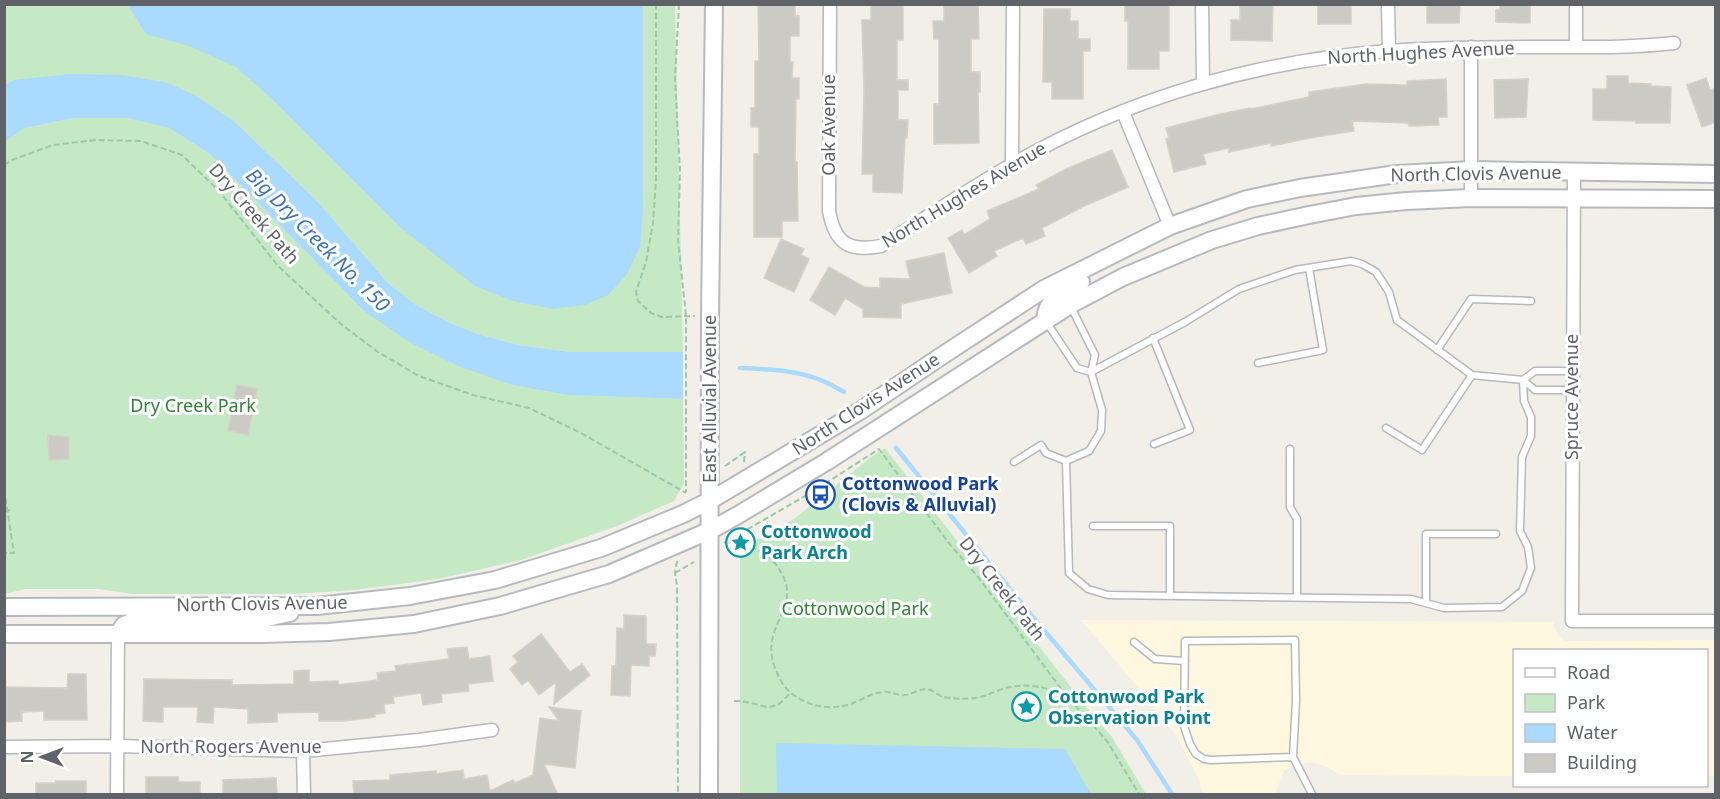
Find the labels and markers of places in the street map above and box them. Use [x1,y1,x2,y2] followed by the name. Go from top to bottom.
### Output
[842,471,999,516] place label: Cottonwood Park (Clovis & Alluvial)
[805,478,837,510] bus stop icon: Cottonwood Park (Clovis & Alluvial)
[761,519,872,564] place label: Cottonwood Park Arch
[724,526,756,558] place icon: Cottonwood Park Arch
[1048,684,1211,729] place label: Cottonwood Park Observation Point
[1011,691,1043,723] place icon: Cottonwood Park Observation Point

